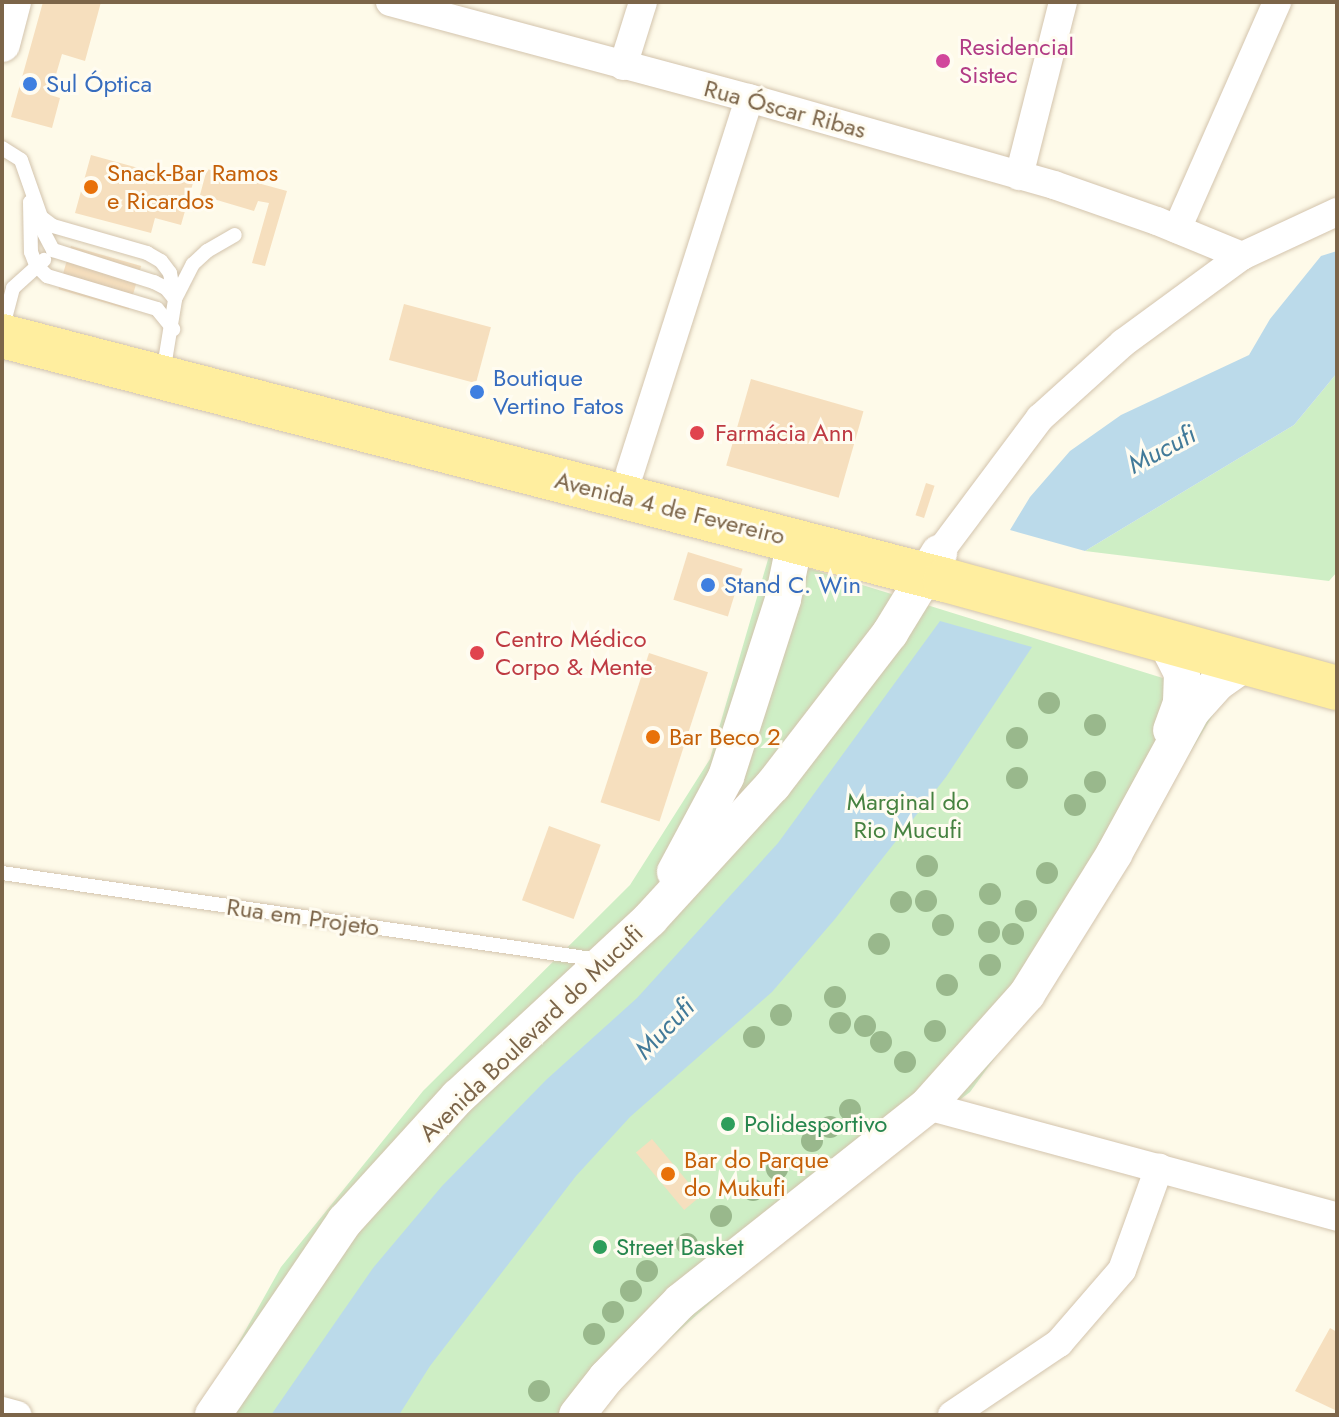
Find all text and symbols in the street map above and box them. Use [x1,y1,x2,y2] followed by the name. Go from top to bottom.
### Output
[959,33,1074,89] place label: Residencial Sistec
[934,52,952,70] marker: Residencial Sistec
[46,70,152,98] place label: Sul Óptica
[701,74,869,144] street label: Rua Óscar Ribas
[21,75,39,93] marker: Sul Óptica
[107,159,278,215] place label: Snack-Bar Ramos e Ricardos
[82,178,100,196] marker: Snack-Bar Ramos e Ricardos
[493,364,624,420] place label: Boutique Vertino Fatos
[468,383,486,401] marker: Boutique Vertino Fatos
[715,419,854,447] place label: Farmácia Ann
[1123,419,1201,481] water label: Mucufi
[686,422,708,444] marker: Farmácia Ann
[552,465,788,551] street label: Avenida 4 de Fevereiro
[724,571,861,599] place label: Stand C. Win
[699,576,717,594] marker: Stand C. Win
[495,625,653,681] place label: Centro Médico Corpo & Mente
[466,642,488,664] marker: Centro Médico Corpo & Mente
[669,723,781,751] place label: Bar Beco 2
[644,728,662,746] marker: Bar Beco 2
[847,788,969,844] park label: Marginal do Rio Mucufi
[225,892,381,942] street label: Rua em Projeto
[413,919,649,1147] street label: Avenida Boulevard do Mucufi
[629,992,701,1066] water label: Mucufi
[744,1110,887,1138] place label: Polidesportivo
[719,1115,737,1133] marker: Polidesportivo
[684,1146,829,1202] place label: Bar do Parque do Mukufi
[659,1165,677,1183] marker: Bar do Parque do Mukufi
[616,1233,743,1261] place label: Street Basket
[591,1238,609,1256] marker: Street Basket

